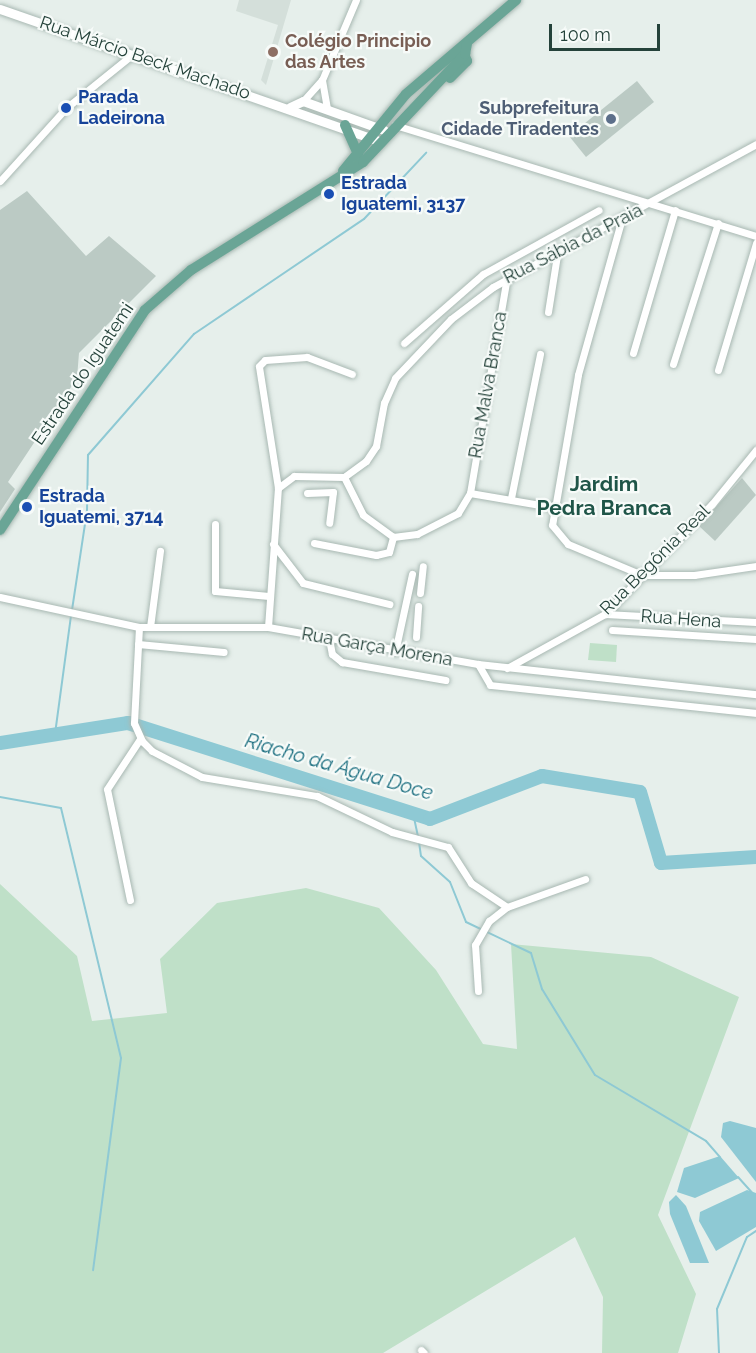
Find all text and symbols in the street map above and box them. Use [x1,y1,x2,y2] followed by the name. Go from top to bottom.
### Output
[37,12,253,104] street label: Rua Márcio Beck Machado
[552,12,663,50] scale bar
[560,24,611,45] text: 100 m
[285,31,431,74] place label: Colégio Principio das Artes
[266,45,280,59] marker: Colégio Principio das Artes
[78,87,165,130] place label: Parada Ladeirona
[441,98,599,140] place label: Subprefeitura Cidade Tiradentes
[59,101,73,115] marker: Parada Ladeirona
[604,112,618,126] marker: Subprefeitura Cidade Tiradentes
[341,173,465,216] place label: Estrada Iguatemi, 3137
[322,187,336,201] marker: Estrada Iguatemi, 3137
[500,200,646,288] street label: Rua Sábia da Praia
[27,299,139,449] street label: Estrada do Iguatemi
[464,310,512,460] street label: Rua Malva Branca
[536,471,672,521] district label: Jardim Pedra Branca
[39,486,164,528] place label: Estrada Iguatemi, 3714
[20,500,34,514] marker: Estrada Iguatemi, 3714
[596,501,714,619] street label: Rua Begônia Real
[640,605,722,633] street label: Rua Hena
[300,623,454,671] street label: Rua Garça Morena
[242,729,436,805] water label: Riacho da Água Doce

